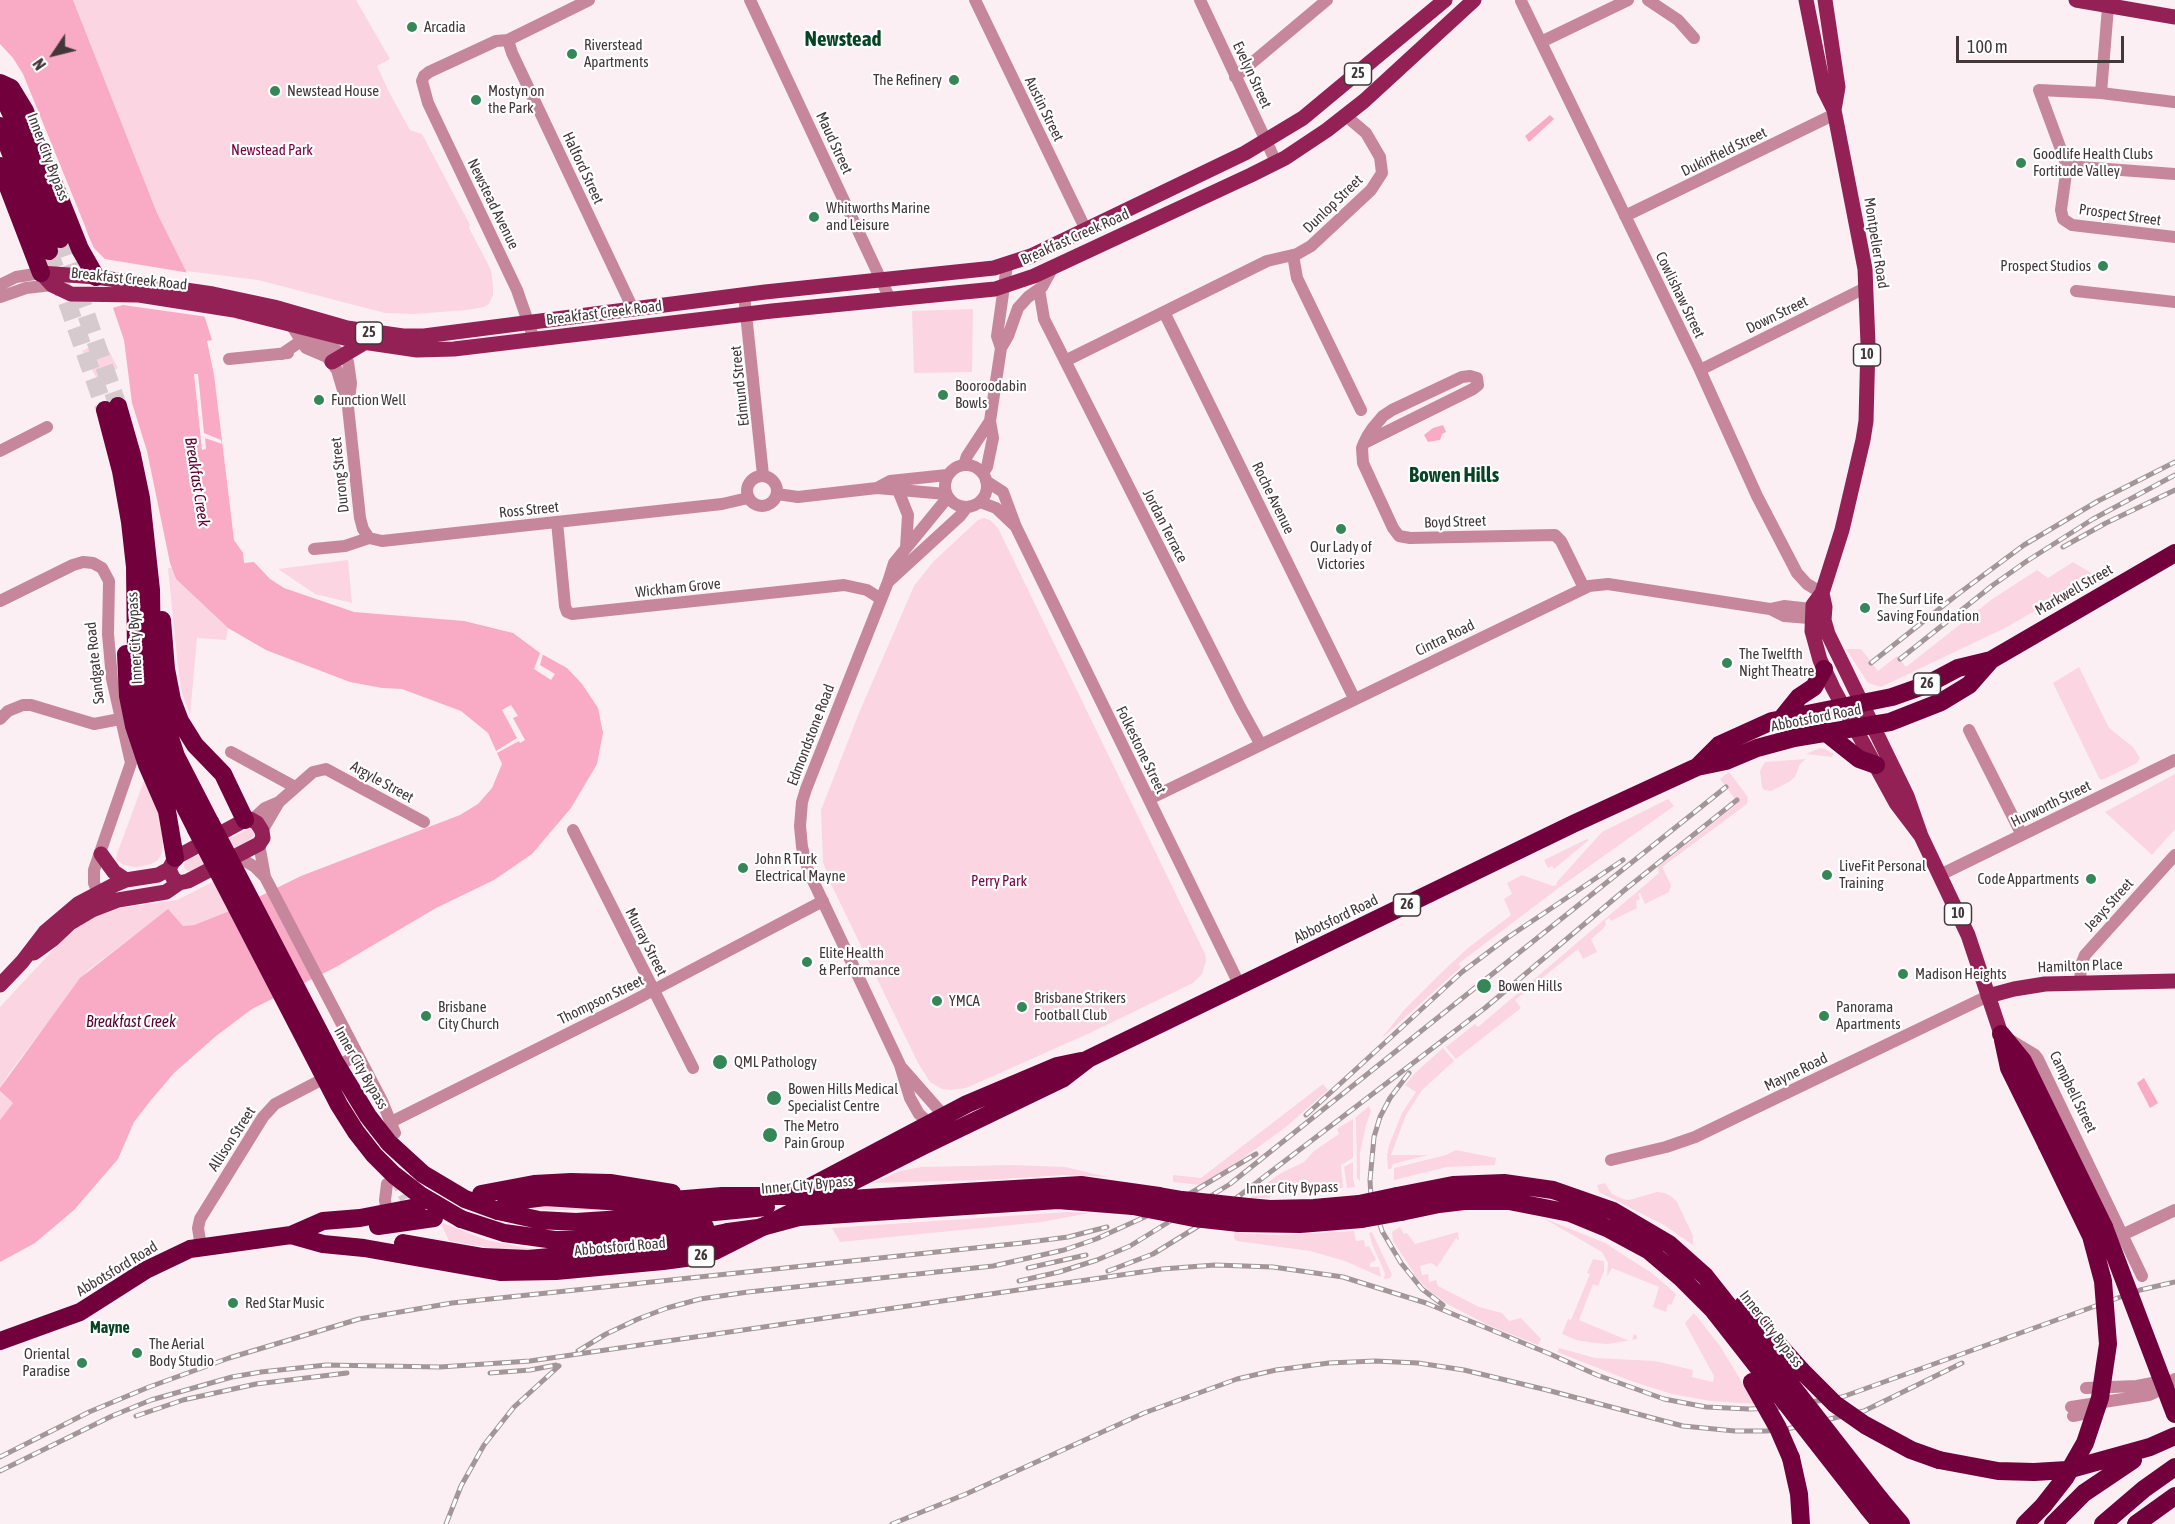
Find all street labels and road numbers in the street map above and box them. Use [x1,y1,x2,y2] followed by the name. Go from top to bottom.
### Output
[1229,39,1275,111] street label: Evelyn Street
[1344,63,1372,85] road number: 25
[1021,74,1067,144] street label: Austin Street
[812,109,856,177] street label: Maud Street
[23,111,73,203] street label: Inner City Bypass
[1678,124,1770,180] street label: Dukinfield Street
[558,129,608,207] street label: Halford Street
[463,156,523,252] street label: Newstead Avenue
[1299,171,1367,237] street label: Dunlop Street
[1860,196,1892,290] street label: Montpelier Road
[2078,200,2162,230] street label: Prospect Street
[1018,205,1132,269] street label: Breakfast Creek Road
[1651,249,1709,341] street label: Cowlishaw Street
[70,264,188,294] street label: Breakfast Creek Road
[1743,292,1811,338] street label: Down Street
[545,297,663,329] street label: Breakfast Creek Road
[356,322,382,344] road number: 25
[1854,344,1880,366] road number: 10
[727,345,753,427] street label: Edmund Street
[327,436,353,514] street label: Durong Street
[1248,459,1298,537] street label: Roche Avenue
[1139,486,1191,566] street label: Jordan Terrace
[498,498,560,522] street label: Ross Street
[1424,512,1486,532] street label: Boyd Street
[2032,561,2116,619] street label: Markwell Street
[634,575,722,601] street label: Wickham Grove
[124,591,146,685] street label: Inner City Bypass
[1412,616,1478,660] street label: Cintra Road
[82,621,108,705] street label: Sandgate Road
[1914,673,1940,695] road number: 26
[783,682,839,788] street label: Edmondstone Road
[1769,700,1863,736] street label: Abbotsford Road
[1112,703,1170,797] street label: Folkestone Street
[347,757,417,807] street label: Argyle Street
[2008,777,2094,831] street label: Hurworth Street
[2081,875,2137,935] street label: Jeays Street
[1291,891,1381,947] street label: Abbotsford Road
[1394,894,1420,916] road number: 26
[1944,903,1972,925] road number: 10
[621,905,671,979] street label: Murray Street
[2037,956,2123,976] street label: Hamilton Place
[555,972,647,1028] street label: Thompson Street
[330,1023,392,1113] street label: Inner City Bypass
[2046,1048,2100,1136] street label: Campbell Street
[1762,1049,1830,1095] street label: Mayne Road
[204,1103,260,1175] street label: Allison Street
[760,1172,854,1198] street label: Inner City Bypass
[1246,1178,1338,1198] street label: Inner City Bypass
[574,1234,666,1260] street label: Abbotsford Road
[73,1238,161,1300] street label: Abbotsford Road
[688,1245,714,1267] road number: 26
[1735,1287,1807,1371] street label: Inner City Bypass

